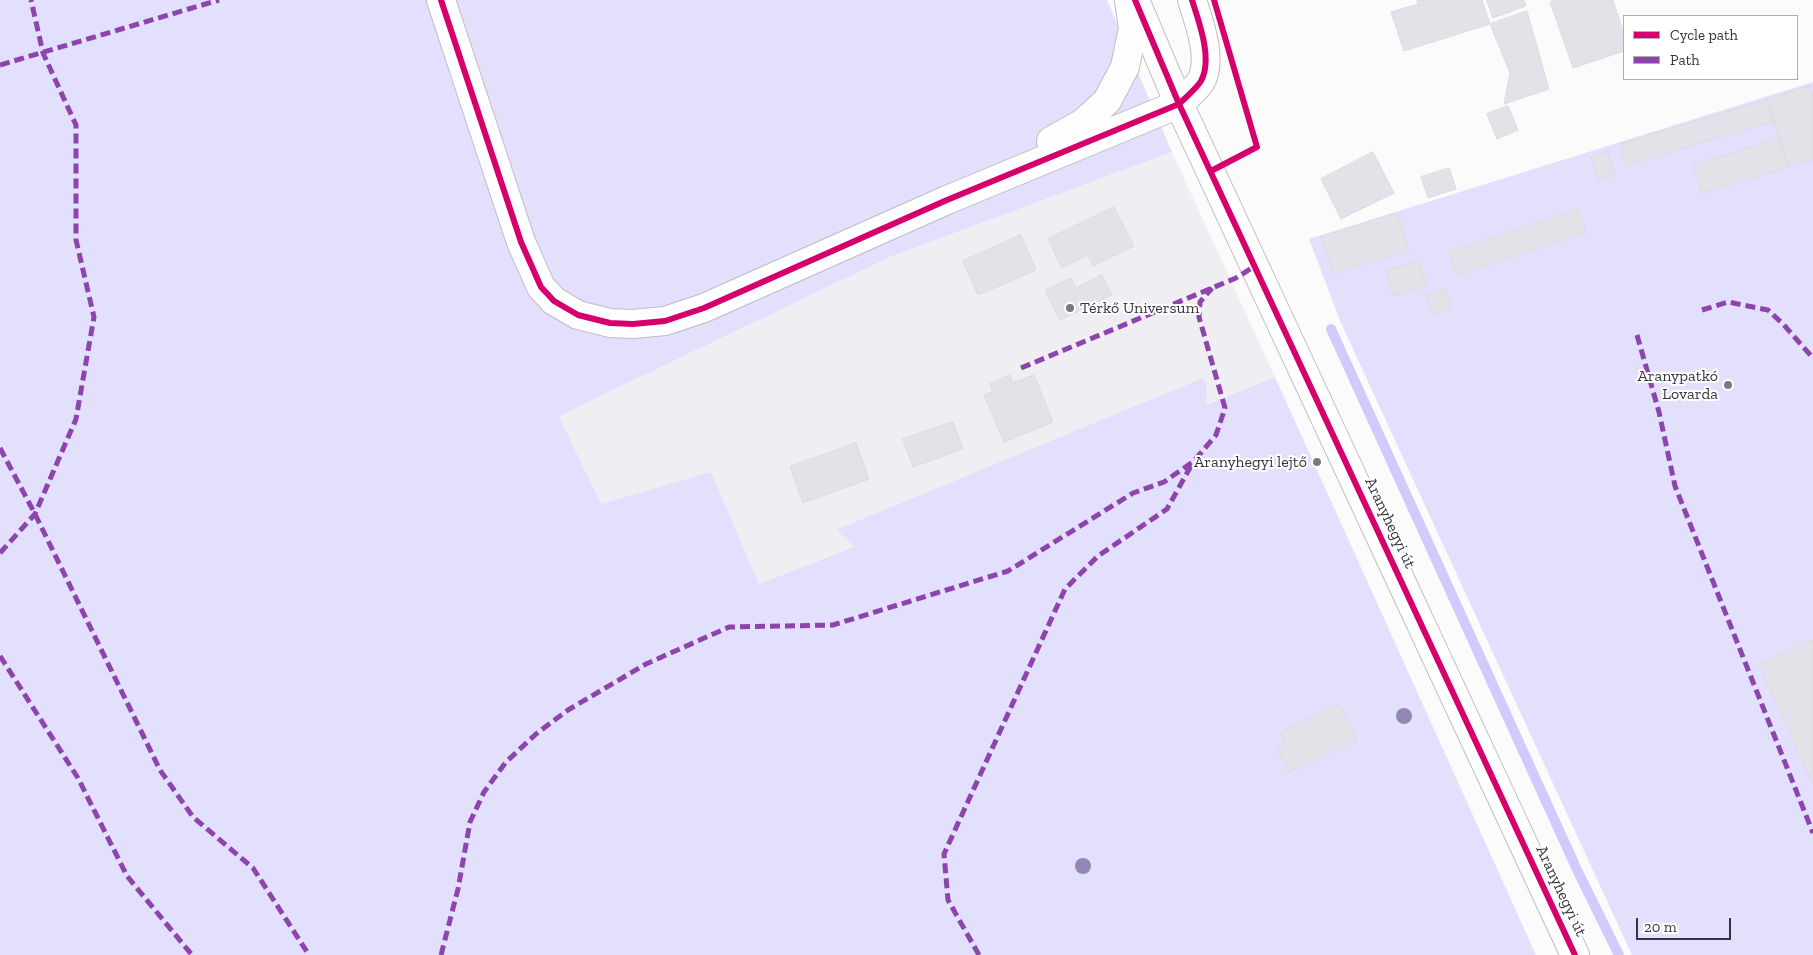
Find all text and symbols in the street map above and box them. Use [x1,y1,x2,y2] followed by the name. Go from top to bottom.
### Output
[1623,15,1798,80] legend
[1670,26,1738,44] text: Cycle path
[1670,51,1700,69] text: Path
[1080,298,1199,318] place label: Térkő Universum
[1064,302,1076,314] marker: Térkő Universum
[1637,366,1718,404] place label: Aranypatkó Lovarda
[1722,379,1734,391] marker: Aranypatkó Lovarda
[1194,452,1307,472] place label: Aranyhegyi lejtő
[1311,456,1323,468] marker: Aranyhegyi lejtő
[1361,475,1419,571] street label: Aranyhegyi út
[1532,843,1590,939] street label: Aranyhegyi út
[1638,908,1733,940] scale bar
[1644,918,1677,936] text: 20 m

